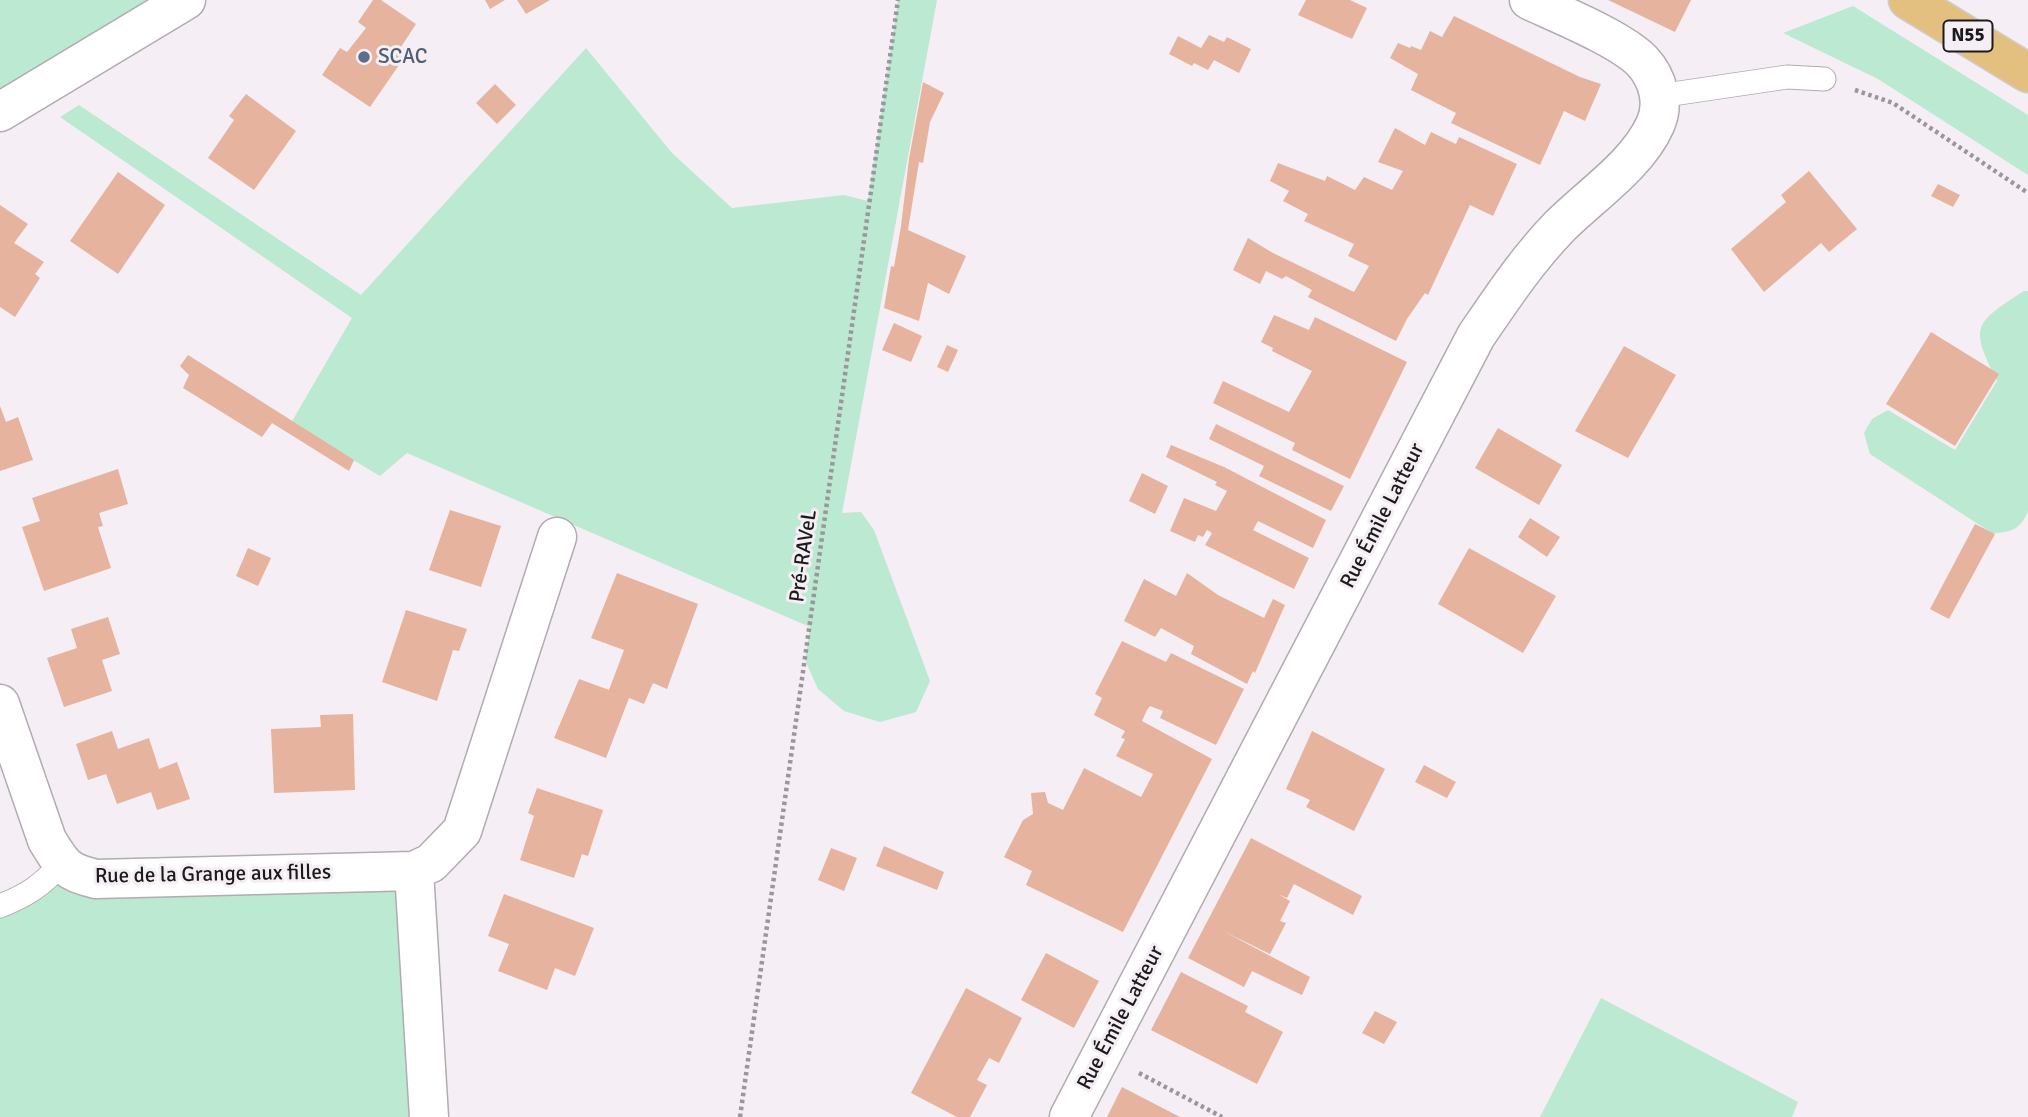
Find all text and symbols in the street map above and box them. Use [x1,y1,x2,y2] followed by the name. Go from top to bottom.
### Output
[1944,20,1993,52] road number: N55
[378,44,428,70] place label: SCAC
[356,49,372,65] marker: SCAC
[1336,439,1430,593] street label: Rue Émile Latteur
[785,508,823,604] street label: Pré-RAVeL
[95,860,331,890] street label: Rue de la Grange aux filles
[1072,942,1170,1094] street label: Rue Émile Latteur

